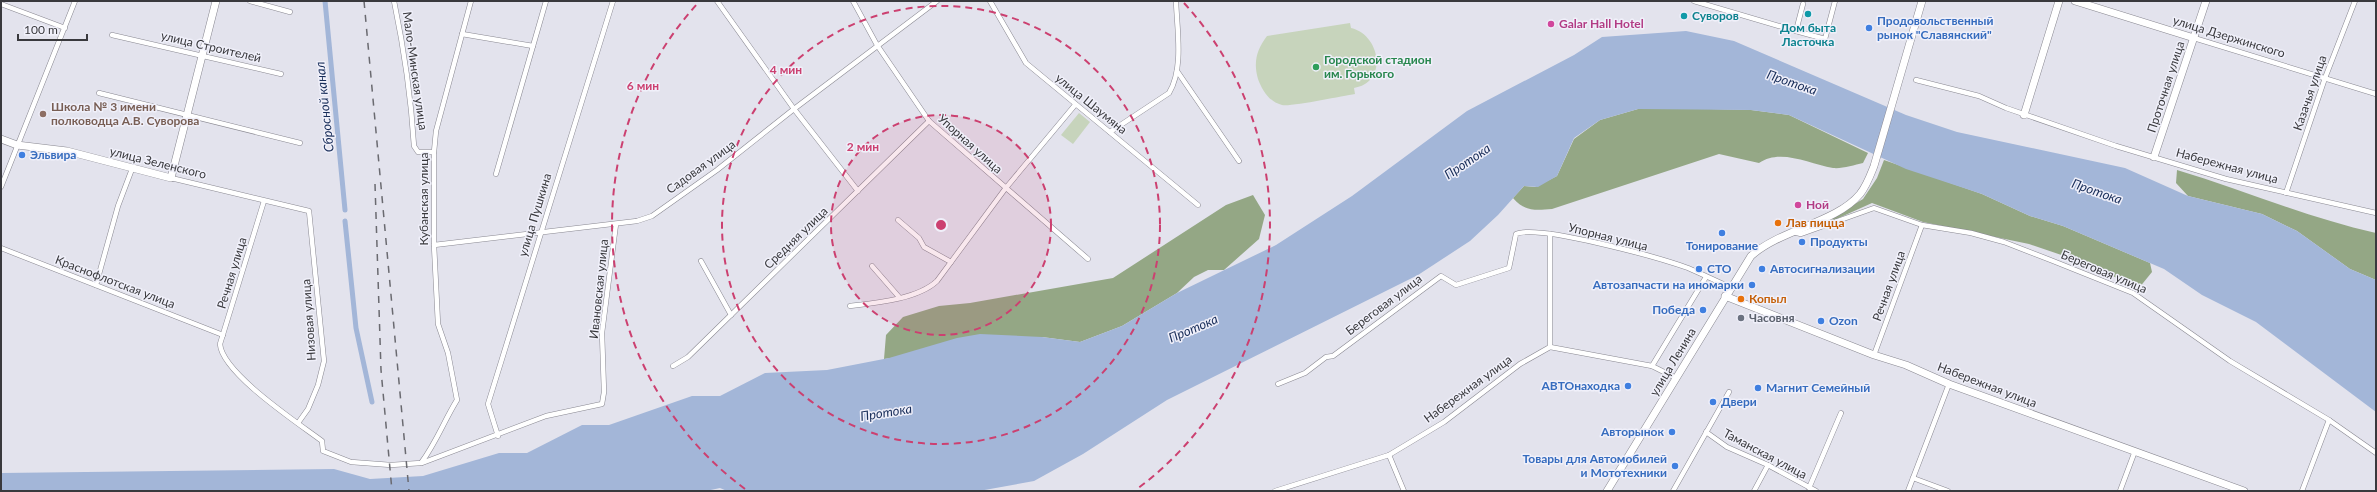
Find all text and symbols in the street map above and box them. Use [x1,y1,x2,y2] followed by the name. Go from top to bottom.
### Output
[1692,8,1739,23] place label: Суворов
[1803,9,1813,19] marker: Дом быта Ласточка
[400,11,431,131] street label: Мало-Минская улица
[1679,11,1689,21] marker: Суворов
[2171,12,2287,61] street label: улица Дзержинского
[1877,13,1994,42] place label: Продовольственный рынок "Славянский"
[18,16,87,42] scale bar
[1559,16,1644,31] place label: Galar Hall Hotel
[1546,19,1556,29] marker: Galar Hall Hotel
[1780,20,1836,49] place label: Дом быта Ласточка
[24,22,58,37] text: 100 m
[1864,23,1874,33] marker: Продовольственный рынок "Славянский"
[159,28,263,65] street label: улица Строителей
[2144,39,2187,134] street label: Проточная улица
[1324,52,1432,81] place label: Городской cтадион им. Горького
[2290,53,2329,133] street label: Казачья улица
[311,61,337,153] water label: Сбросной канал
[770,62,802,77] text: 4 мин
[1311,62,1321,72] marker: Городской cтадион им. Горького
[1765,66,1820,98] water label: Протока
[1053,70,1130,137] street label: улица Шаумяна
[627,78,659,93] text: 6 мин
[51,99,199,128] place label: Школа № 3 имени полководца А.В. Суворова
[38,109,48,119] marker: Школа № 3 имени полководца А.В. Суворова
[935,111,1006,176] street label: Упорная улица
[663,136,738,197] street label: Садовая улица
[847,139,879,154] text: 2 мин
[1441,140,1493,182] water label: Протока
[108,143,208,182] street label: улица Зеленского
[2174,145,2280,186] street label: Набережная улица
[30,147,76,162] place label: Эльвира
[17,150,27,160] marker: Эльвира
[416,152,431,246] street label: Кубанская улица
[515,171,554,258] street label: улица Пушкина
[2070,175,2125,207] water label: Протока
[1806,197,1829,212] place label: Ной
[1793,200,1803,210] marker: Ной
[761,203,831,272] street label: Средняя улица
[1785,215,1845,230] place label: Лав пицца
[934,218,948,232] centre of rings
[1773,218,1783,228] marker: Лав пицца
[1567,219,1649,254] street label: Упорная улица
[1717,228,1727,238] marker: Тонирование
[1810,234,1868,249] place label: Продукты
[214,235,250,310] street label: Речная улица
[1797,237,1807,247] marker: Продукты
[586,238,611,340] street label: Ивановская улица
[1686,238,1759,253] place label: Тонирование
[2059,247,2149,296] street label: Береговая улица
[1869,249,1908,323] street label: Речная улица
[53,252,177,311] street label: Краснофлотская улица
[1707,261,1732,276] place label: СТО
[1769,261,1875,276] place label: Автосигнализации
[1694,264,1704,274] marker: СТО
[1757,264,1767,274] marker: Автосигнализации
[1342,271,1425,338] street label: Береговая улица
[1592,277,1744,292] place label: Автозапчасти на иномарки
[298,279,319,361] street label: Низовая улица
[1747,280,1757,290] marker: Автозапчасти на иномарки
[1749,291,1787,306] place label: Копыл
[1736,294,1746,304] marker: Копыл
[1652,302,1695,317] place label: Победа
[1698,305,1708,315] marker: Победа
[1166,310,1220,346] water label: Протока
[1749,310,1795,325] place label: Часовня
[1736,313,1746,323] marker: Часовня
[1829,313,1858,328] place label: Ozon
[1816,316,1826,326] marker: Ozon
[1646,325,1699,399] street label: улица Ленина
[1421,352,1515,426] street label: Набережная улица
[1935,359,2039,410] street label: Набережная улица
[1541,378,1620,393] place label: АВТОнаходка
[1766,380,1870,395] place label: Магнит Семейный
[1623,381,1633,391] marker: АВТОнаходка
[1753,383,1763,393] marker: Магнит Семейный
[1721,394,1757,409] place label: Двери
[1708,397,1718,407] marker: Двери
[859,400,913,424] water label: Протока
[1600,424,1664,439] place label: Авторынок
[1721,425,1810,482] street label: Таманская улица
[1667,427,1677,437] marker: Авторынок
[1523,451,1667,480] place label: Товары для Автомобилей и Мототехники
[1670,461,1680,471] marker: Товары для Автомобилей и Мототехники

